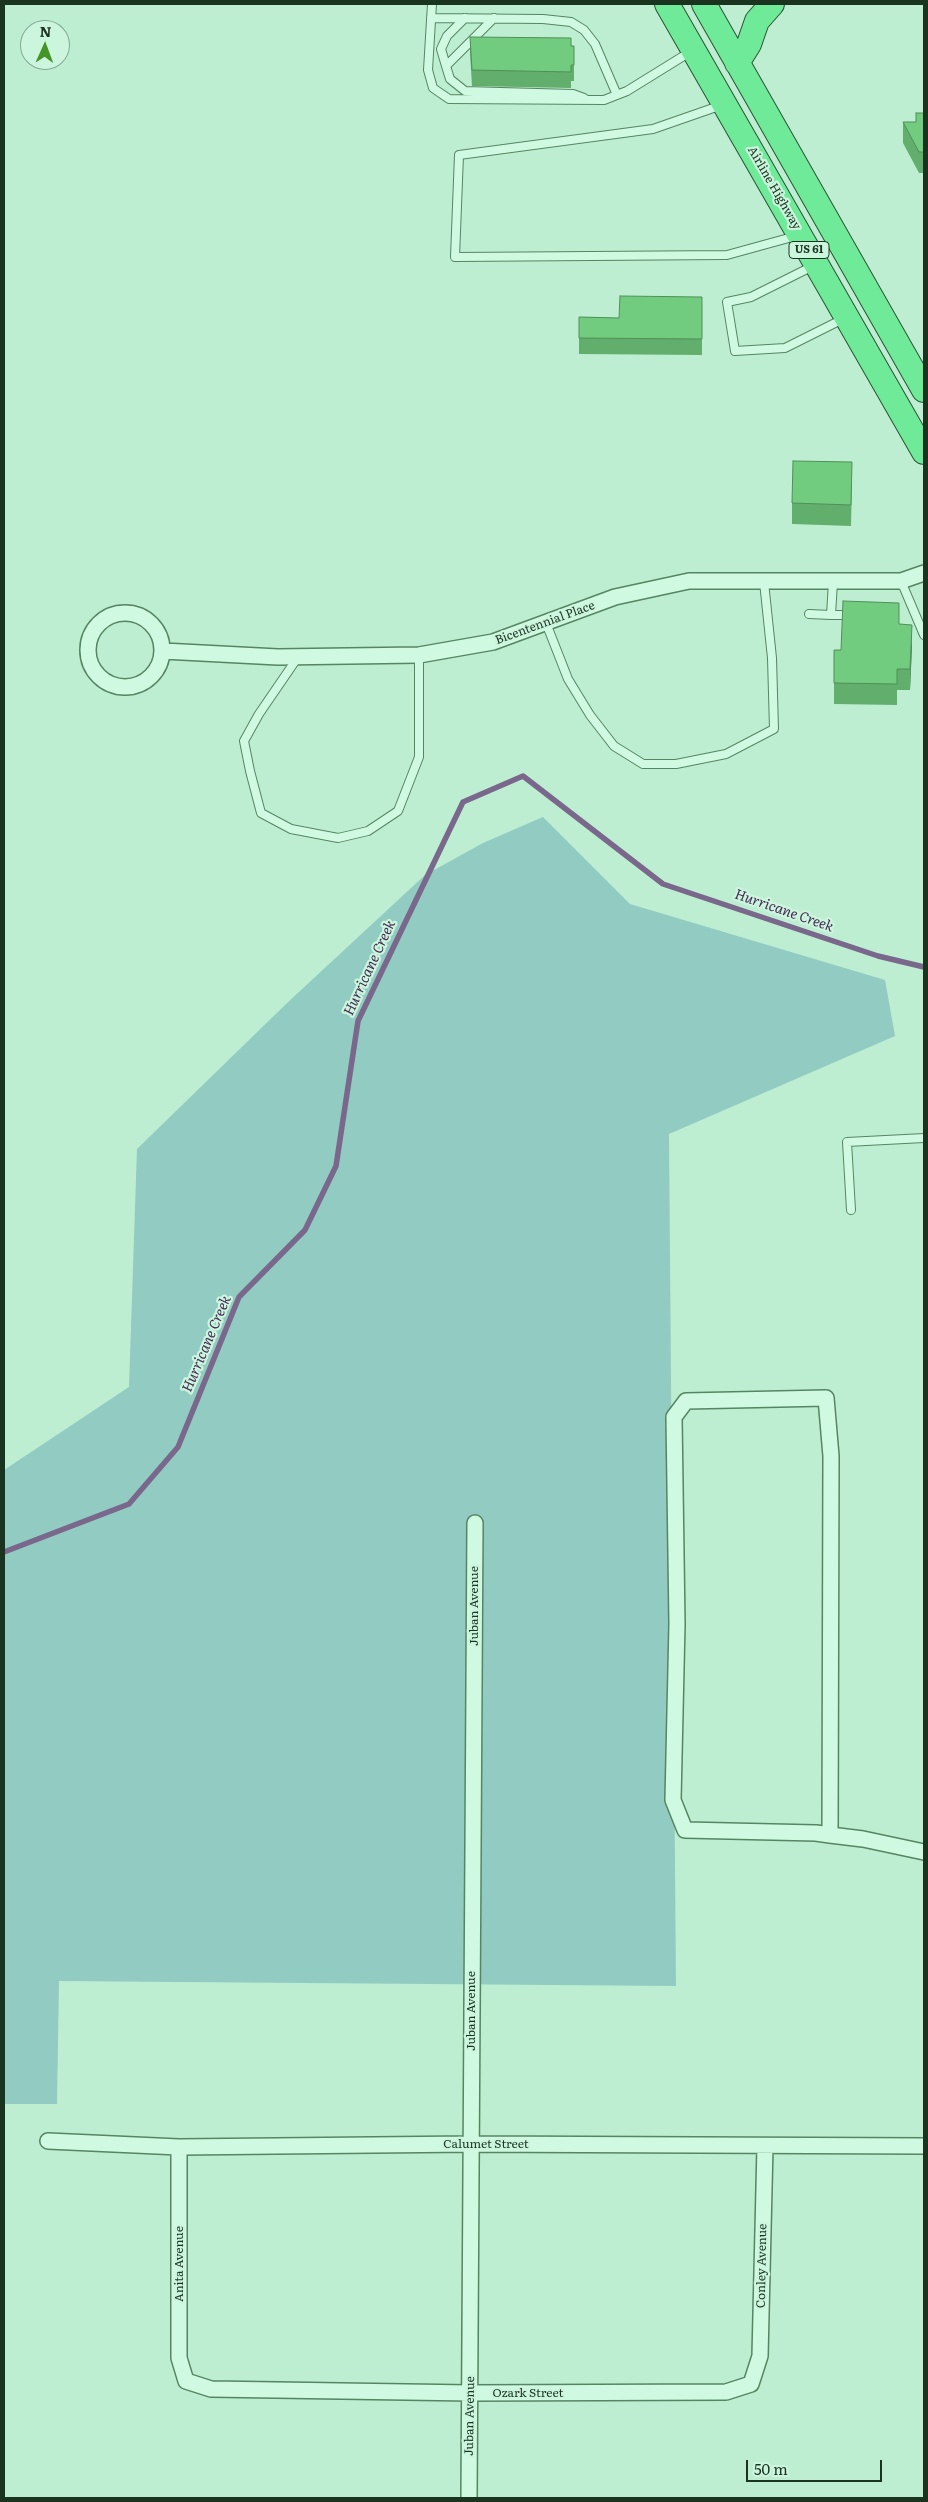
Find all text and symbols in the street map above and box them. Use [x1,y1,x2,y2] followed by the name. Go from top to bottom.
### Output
[20,20,70,70] north arrow
[39,21,52,41] text: N
[744,144,804,232] street label: Airline Highway
[789,242,829,258] road number: US 61
[493,598,597,648] street label: Bicentennial Place
[732,886,836,936] water label: Hurricane Creek
[341,918,399,1018] water label: Hurricane Creek
[179,1293,235,1395] water label: Hurricane Creek
[467,1566,481,1646] street label: Juban Avenue
[464,1971,478,2051] street label: Juban Avenue
[443,2137,529,2151] street label: Calumet Street
[754,2224,770,2308] street label: Conley Avenue
[172,2226,186,2302] street label: Anita Avenue
[462,2376,478,2456] street label: Juban Avenue
[493,2386,563,2400] street label: Ozark Street
[748,2450,884,2482] scale bar
[754,2457,788,2480] text: 50 m

